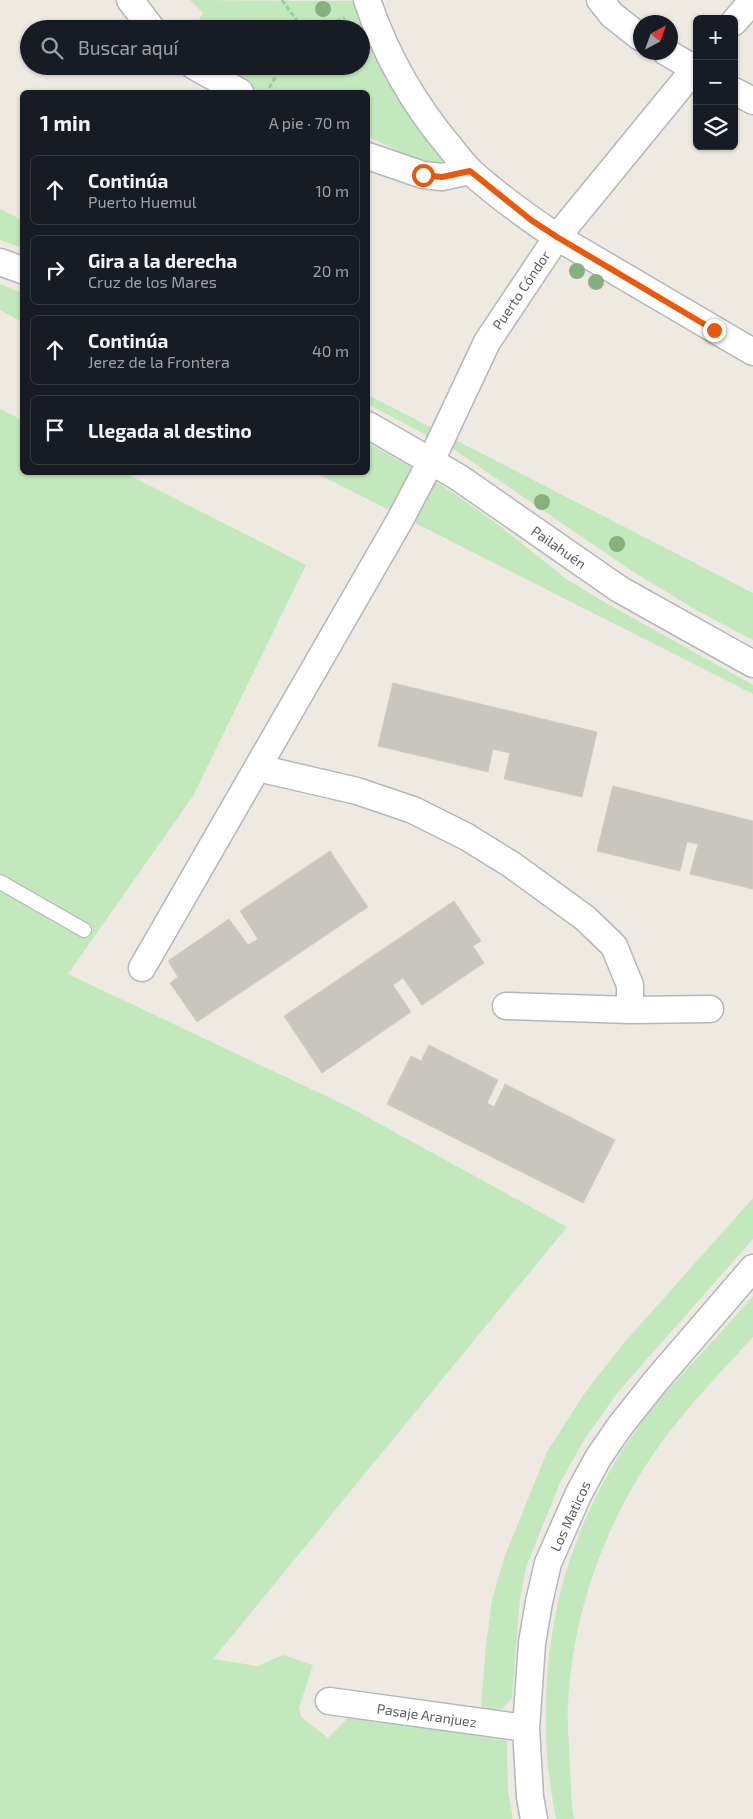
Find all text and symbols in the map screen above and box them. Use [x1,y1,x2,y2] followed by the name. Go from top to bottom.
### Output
[633,15,678,60] north arrow
[693,15,738,150] map controls
[693,15,738,60] button: +
[20,20,370,75] search box
[38,34,66,62] icon: search
[78,36,178,59] text: Buscar aquí
[693,60,738,105] button: −
[693,105,738,150] button: layers
[40,110,91,135] text: 1 min
[269,113,350,132] text: A pie · 70 m
[412,164,435,187] route start
[88,169,168,192] text: Continúa
[41,176,69,204] icon: ahead
[315,181,349,200] text: 10 m
[88,192,197,211] text: Puerto Huemul
[488,247,554,333] street label: Puerto Cóndor
[88,249,237,272] text: Gira a la derecha
[41,256,69,284] icon: right
[313,261,349,280] text: 20 m
[88,272,217,291] text: Cruz de los Mares
[703,319,726,342] route end
[88,329,168,352] text: Continúa
[41,336,69,364] icon: ahead
[312,341,349,360] text: 40 m
[88,352,230,371] text: Jerez de la Frontera
[41,416,69,444] icon: arrive
[88,419,252,442] text: Llegada al destino
[528,522,590,572] street label: Pailahuén
[546,1478,594,1554] street label: Los Maticos
[376,1700,478,1730] street label: Pasaje Aranjuez

